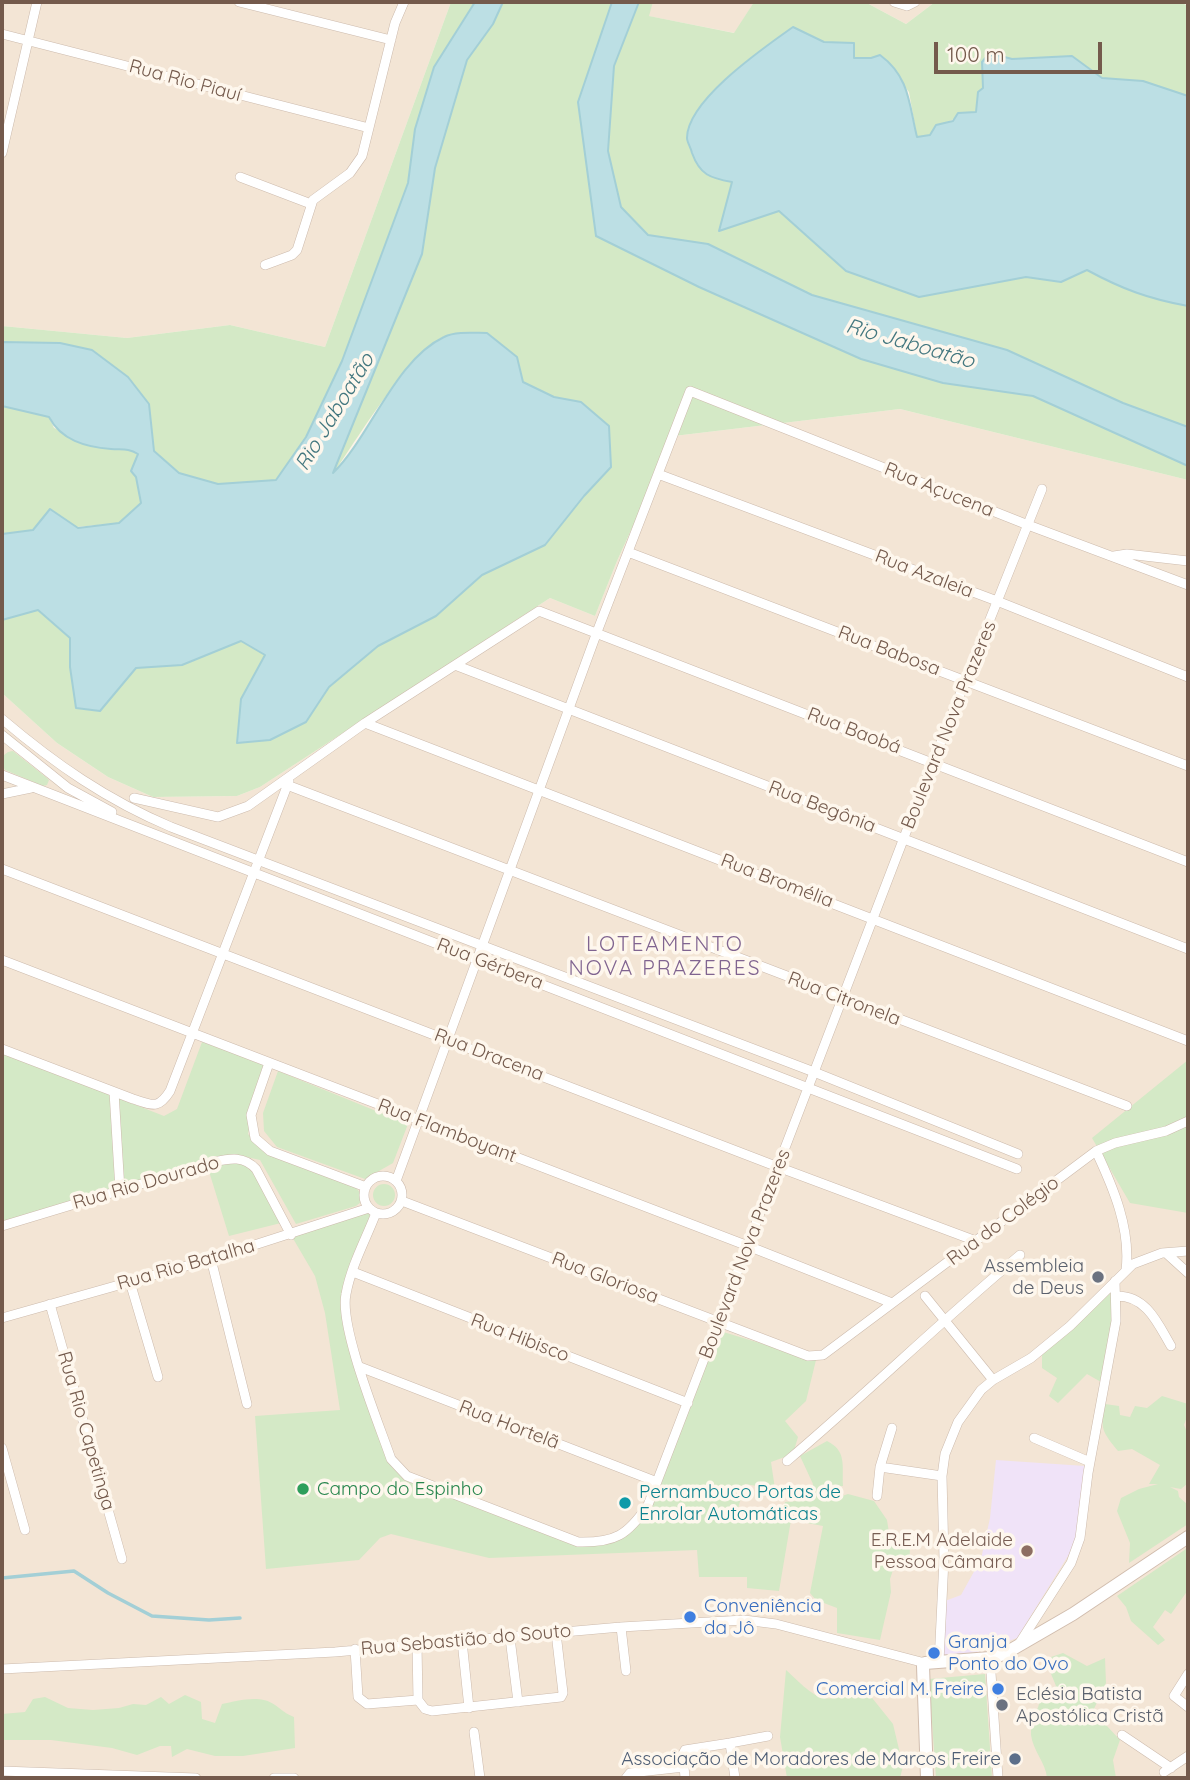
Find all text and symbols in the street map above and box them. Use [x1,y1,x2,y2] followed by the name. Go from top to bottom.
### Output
[938,28,1106,72] scale bar
[947,41,1005,67] text: 100 m
[126,55,244,107] street label: Rua Rio Piauí
[843,314,977,374] water label: Rio Jaboatão
[290,349,380,475] water label: Rio Jaboatão
[881,458,997,522] street label: Rua Açucena
[872,545,976,603] street label: Rua Azaleia
[897,618,1001,832] street label: Boulevard Nova Prazeres
[835,621,943,681] street label: Rua Babosa
[804,703,904,759] street label: Rua Baobá
[765,776,879,838] street label: Rua Begônia
[717,849,837,913] street label: Rua Bromélia
[570,932,760,982] district label: LOTEAMENTO NOVA PRAZERES
[434,933,546,995] street label: Rua Gérbera
[784,967,904,1031] street label: Rua Citronela
[431,1024,547,1086] street label: Rua Dracena
[374,1094,520,1168] street label: Rua Flamboyant
[694,1146,796,1362] street label: Boulevard Nova Prazeres
[70,1151,222,1215] street label: Rua Rio Dourado
[942,1171,1064,1271] street label: Rua do Colégio
[115,1234,257,1296] street label: Rua Rio Batalha
[548,1247,662,1309] street label: Rua Gloriosa
[984,1255,1084,1299] place label: Assembleia de Deus
[1090,1269,1106,1285] marker: Assembleia de Deus
[468,1309,572,1367] street label: Rua Hibisco
[52,1349,120,1513] street label: Rua Rio Capetinga
[456,1395,562,1455] street label: Rua Hortelã
[317,1478,483,1500] place label: Campo do Espinho
[295,1481,311,1497] marker: Campo do Espinho
[639,1481,841,1525] place label: Pernambuco Portas de Enrolar Automáticas
[617,1495,633,1511] marker: Pernambuco Portas de Enrolar Automáticas
[871,1529,1013,1573] place label: E.R.E.M Adelaide Pessoa Câmara
[1019,1543,1035,1559] marker: E.R.E.M Adelaide Pessoa Câmara
[704,1595,822,1639] place label: Conveniência da Jô
[682,1609,698,1625] marker: Conveniência da Jô
[360,1619,572,1661] street label: Rua Sebastião do Souto
[948,1631,1069,1675] place label: Granja Ponto do Ovo
[926,1645,942,1661] marker: Granja Ponto do Ovo
[816,1678,984,1700] place label: Comercial M. Freire
[990,1681,1006,1697] marker: Comercial M. Freire
[1016,1683,1164,1727] place label: Eclésia Batista Apostólica Cristã
[994,1697,1010,1713] marker: Eclésia Batista Apostólica Cristã
[621,1748,1001,1770] place label: Associação de Moradores de Marcos Freire
[1007,1751,1023,1767] marker: Associação de Moradores de Marcos Freire

